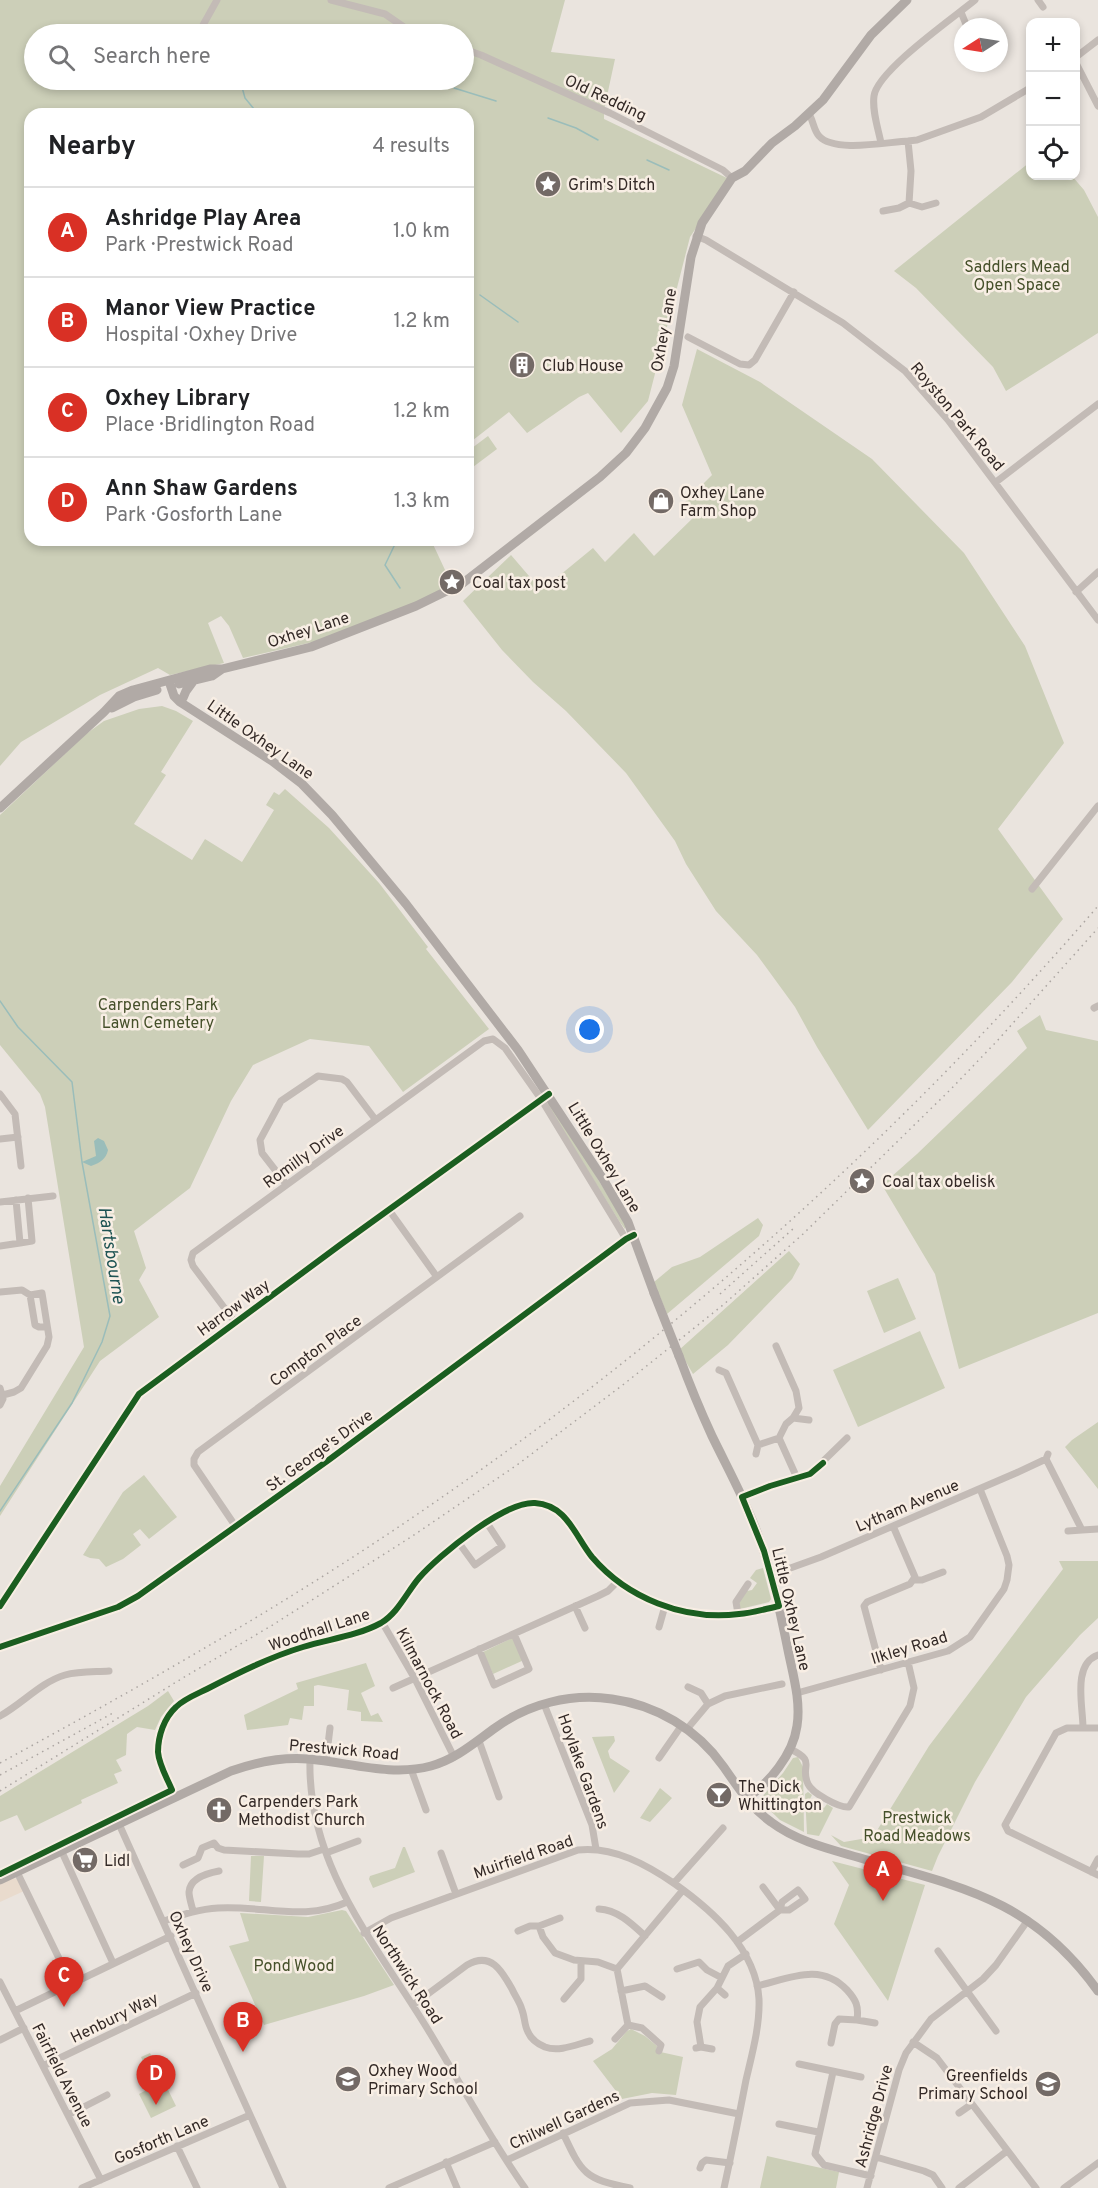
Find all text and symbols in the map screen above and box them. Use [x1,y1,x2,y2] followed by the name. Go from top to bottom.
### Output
[954,18,1008,72] north arrow
[1026,18,1080,180] map controls
[1026,18,1080,72] button: +
[24,24,474,90] search box
[45,41,78,74] icon: search
[93,44,211,71] text: Search here
[561,71,649,126] street label: Old Redding
[1026,72,1080,126] button: −
[1026,126,1080,180] button: locate
[48,131,136,164] text: Nearby
[373,134,450,160] text: 4 results
[533,169,563,199] place icon: Grim's Ditch
[568,176,655,196] place label: Grim's Ditch
[105,206,301,233] text: Ashridge Play Area
[60,219,75,245] text: A
[393,219,450,245] text: 1.0 km
[105,233,294,259] text: Park · Prestwick Road
[964,258,1070,296] park label: Saddlers Mead Open Space
[648,287,682,374] street label: Oxhey Lane
[105,296,315,323] text: Manor View Practice
[61,309,74,335] text: B
[394,309,450,335] text: 1.2 km
[105,323,297,349] text: Hospital · Oxhey Drive
[507,350,537,380] building icon: Club House
[542,357,623,377] place label: Club House
[905,359,1008,476] street label: Royston Park Road
[105,386,250,413] text: Oxhey Library
[61,399,74,425] text: C
[394,399,450,425] text: 1.2 km
[105,413,315,439] text: Place · Bridlington Road
[105,476,298,503] text: Ann Shaw Gardens
[680,484,765,522] place label: Oxhey Lane Farm Shop
[646,486,676,516] shop icon: Oxhey Lane Farm Shop
[60,489,75,515] text: D
[394,489,450,515] text: 1.3 km
[105,503,282,529] text: Park · Gosforth Lane
[437,567,467,597] place icon: Coal tax post
[472,574,566,594] place label: Coal tax post
[265,608,352,653] street label: Oxhey Lane
[203,696,317,785] street label: Little Oxhey Lane
[98,996,218,1034] park label: Carpenders Park Lawn Cemetery
[575,1015,604,1044] your location
[562,1099,644,1217] street label: Little Oxhey Lane
[260,1122,349,1194] street label: Romilly Drive
[847,1166,877,1196] place icon: Coal tax obelisk
[882,1173,996,1193] place label: Coal tax obelisk
[92,1205,130,1306] water label: Hartsbourne
[194,1276,274,1342] street label: Harrow Way
[266,1311,366,1392] street label: Compton Place
[263,1406,378,1497] street label: St. George's Drive
[853,1476,963,1538] street label: Lytham Avenue
[766,1546,814,1673] street label: Little Oxhey Lane
[266,1605,373,1657] street label: Woodhall Lane
[391,1625,466,1743] street label: Kilmarnock Road
[869,1628,950,1670] street label: Ilkley Road
[552,1711,612,1832] street label: Hoylake Gardens
[288,1736,400,1766] street label: Prestwick Road
[738,1778,822,1816] place label: The Dick Whittington
[704,1780,734,1810] bar icon: The Dick Whittington
[238,1793,365,1831] place label: Carpenders Park Methodist Church
[204,1795,234,1825] church icon: Carpenders Park Methodist Church
[863,1809,971,1847] park label: Prestwick Road Meadows
[471,1831,576,1884] street label: Muirfield Road
[70,1845,100,1875] supermarket icon: Lidl
[104,1852,130,1872] place label: Lidl
[864,1852,902,1901] pin: A
[163,1908,217,1996] street label: Oxhey Drive
[367,1922,446,2028] street label: Northwick Road
[253,1957,335,1977] park label: Pond Wood
[44,1958,84,2007] pin: C
[68,1989,162,2049] street label: Henbury Way
[224,2002,262,2052] pin: B
[26,2020,96,2131] street label: Fairfield Avenue
[136,2056,176,2105] pin: D
[368,2062,478,2100] place label: Oxhey Wood Primary School
[852,2063,898,2170] street label: Ashridge Drive
[333,2064,363,2094] school or university icon: Oxhey Wood Primary School
[918,2067,1028,2105] place label: Greenfields Primary School
[1033,2069,1063,2099] school or university icon: Greenfields Primary School
[507,2087,623,2155] street label: Chilwell Gardens
[111,2112,212,2170] street label: Gosforth Lane

